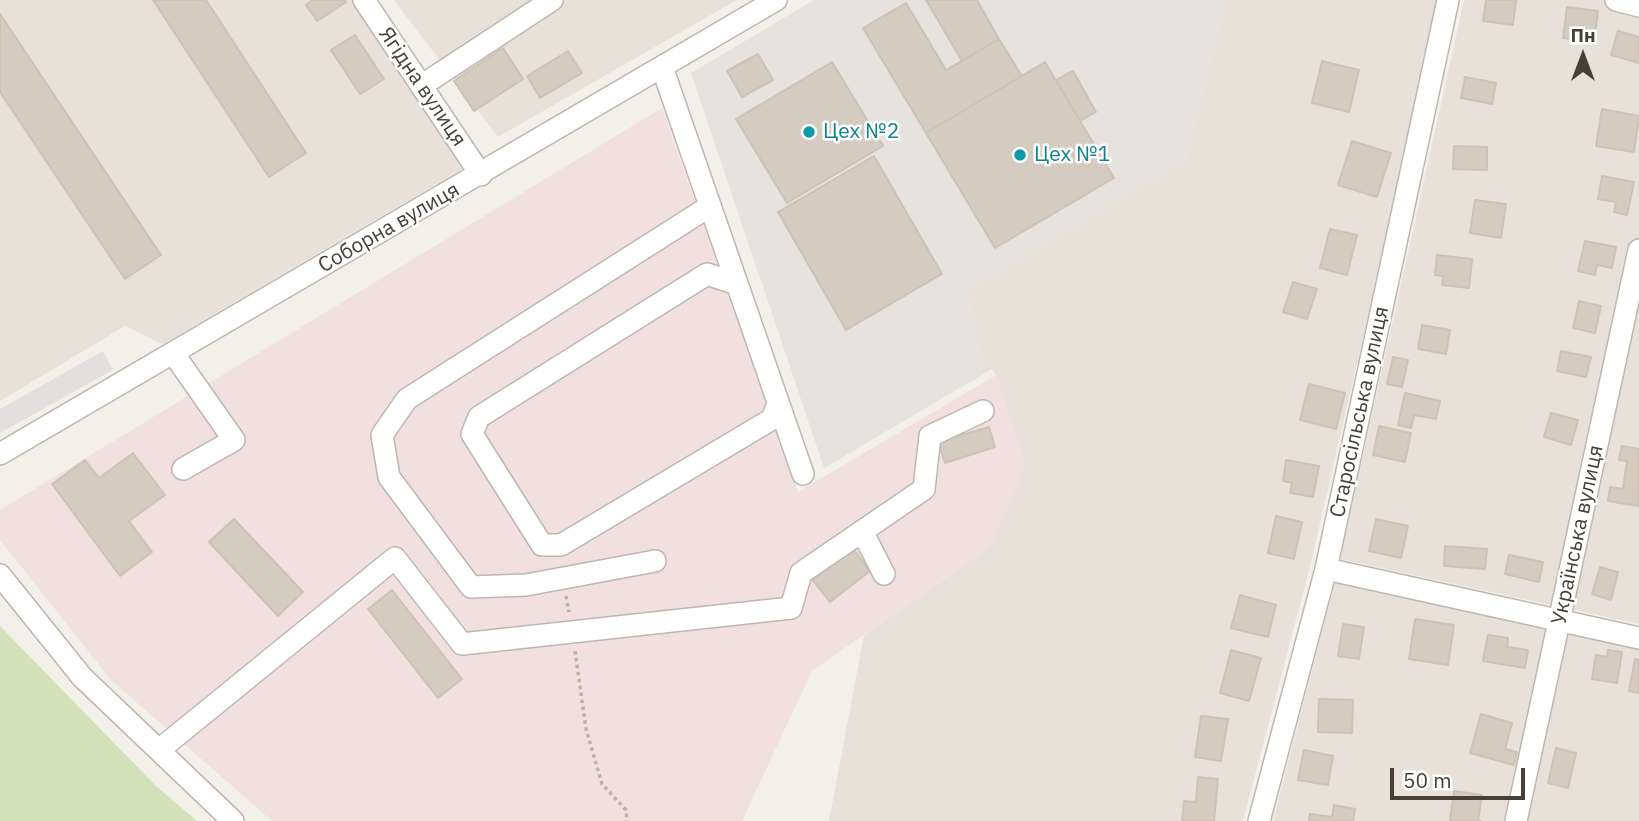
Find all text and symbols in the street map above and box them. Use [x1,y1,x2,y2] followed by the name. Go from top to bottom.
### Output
[1548,21,1618,91] north arrow
[373,22,471,152] street label: Ягідна вулиця
[1570,23,1596,47] text: Пн
[823,119,899,145] place label: Цех №2
[801,124,817,140] marker: Цех №2
[1034,142,1110,168] place label: Цех №1
[1012,147,1028,163] marker: Цех №1
[314,177,464,279] street label: Соборна вулиця
[1325,304,1395,520] street label: Старосільська вулиця
[1547,443,1609,627] street label: Українська вулиця
[1394,754,1529,798] scale bar
[1403,766,1452,794] text: 50 m

